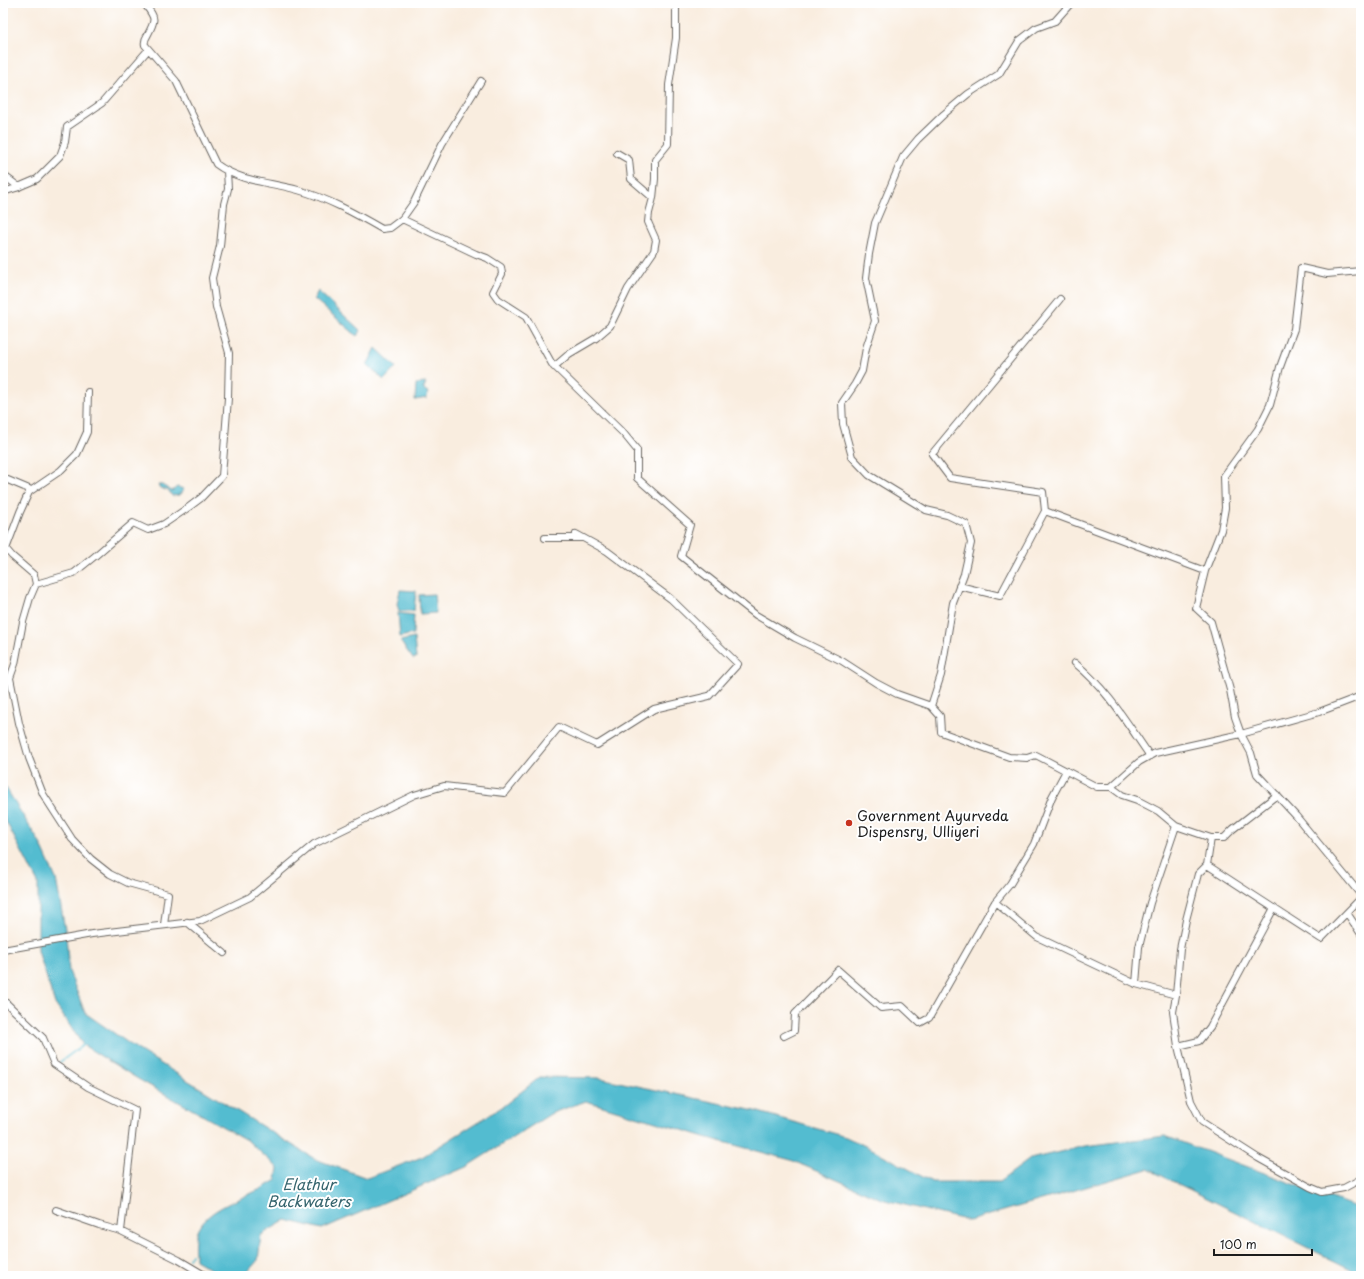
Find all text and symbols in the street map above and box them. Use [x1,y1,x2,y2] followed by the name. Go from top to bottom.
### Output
[857,805,1009,842] place label: Government Ayurveda Dispensry, Ulliyeri
[844,818,854,828] marker: Government Ayurveda Dispensry, Ulliyeri
[267,1172,352,1212] water label: Elathur Backwaters
[1214,1231,1312,1257] scale bar
[1220,1235,1257,1253] text: 100 m

